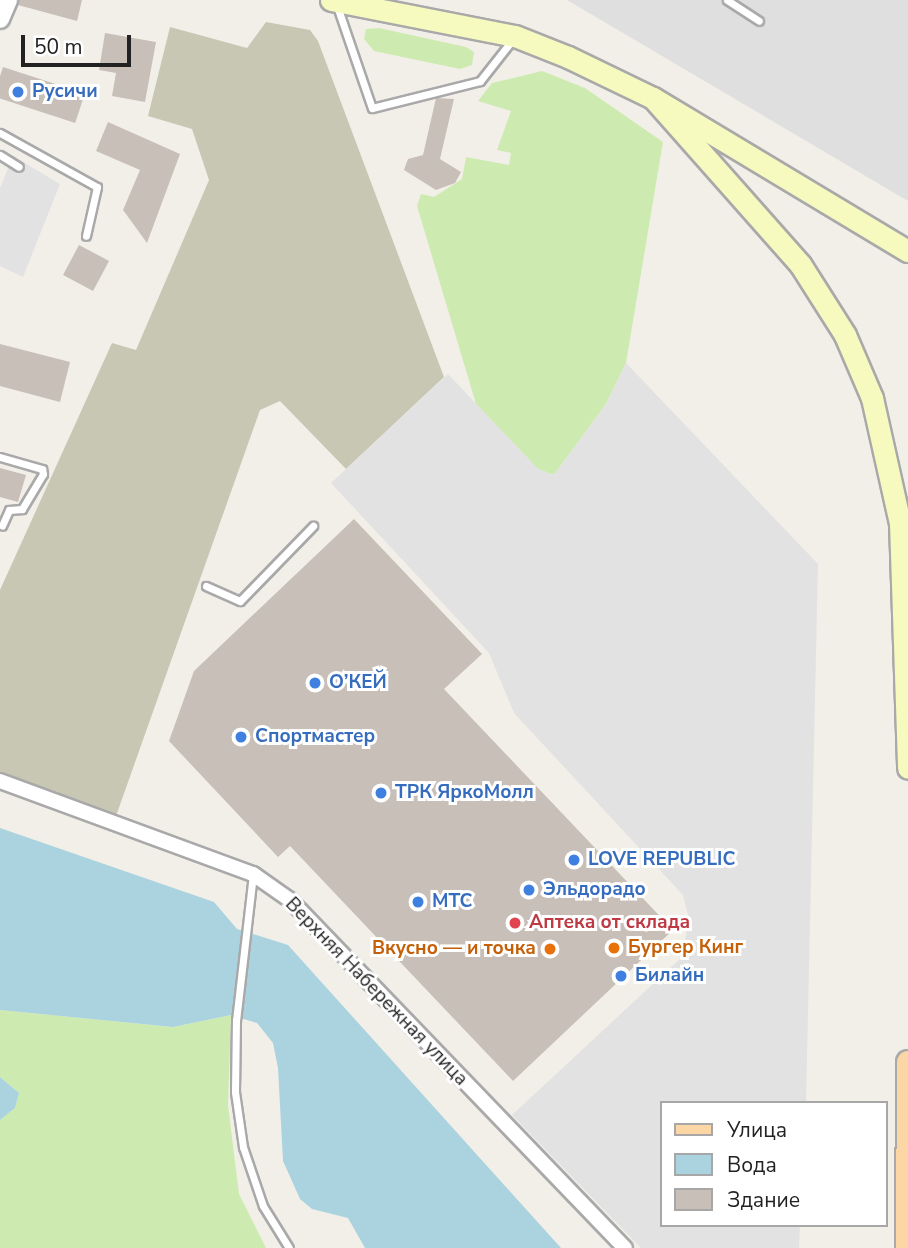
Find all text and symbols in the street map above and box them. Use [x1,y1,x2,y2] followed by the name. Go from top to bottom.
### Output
[24,21,135,65] scale bar
[34,33,83,61] text: 50 m
[32,81,98,103] place label: Русичи
[10,84,26,100] marker: Русичи
[329,672,387,694] place label: О’КЕЙ
[307,675,323,691] marker: О’КЕЙ
[255,726,375,748] place label: Спортмастер
[233,729,249,745] marker: Спортмастер
[395,782,534,804] place label: ТРК ЯркоМолл
[373,785,389,801] marker: ТРК ЯркоМолл
[588,849,735,871] place label: LOVE REPUBLIC
[566,852,582,868] marker: LOVE REPUBLIC
[543,879,646,901] place label: Эльдорадо
[521,882,537,898] marker: Эльдорадо
[432,891,472,913] place label: МТС
[280,893,472,1091] street label: Верхняя Набережная улица
[410,894,426,910] marker: МТС
[529,912,690,934] place label: Аптека от склада
[507,915,523,931] marker: Аптека от склада
[628,937,743,959] place label: Бургер Кинг
[372,938,536,960] place label: Вкусно — и точка
[606,940,622,956] marker: Бургер Кинг
[542,941,558,957] marker: Вкусно — и точка
[635,965,704,987] place label: Билайн
[613,968,629,984] marker: Билайн
[660,1101,887,1227] legend
[727,1116,787,1144] text: Улица
[727,1151,777,1179] text: Вода
[727,1186,800,1214] text: Здание

